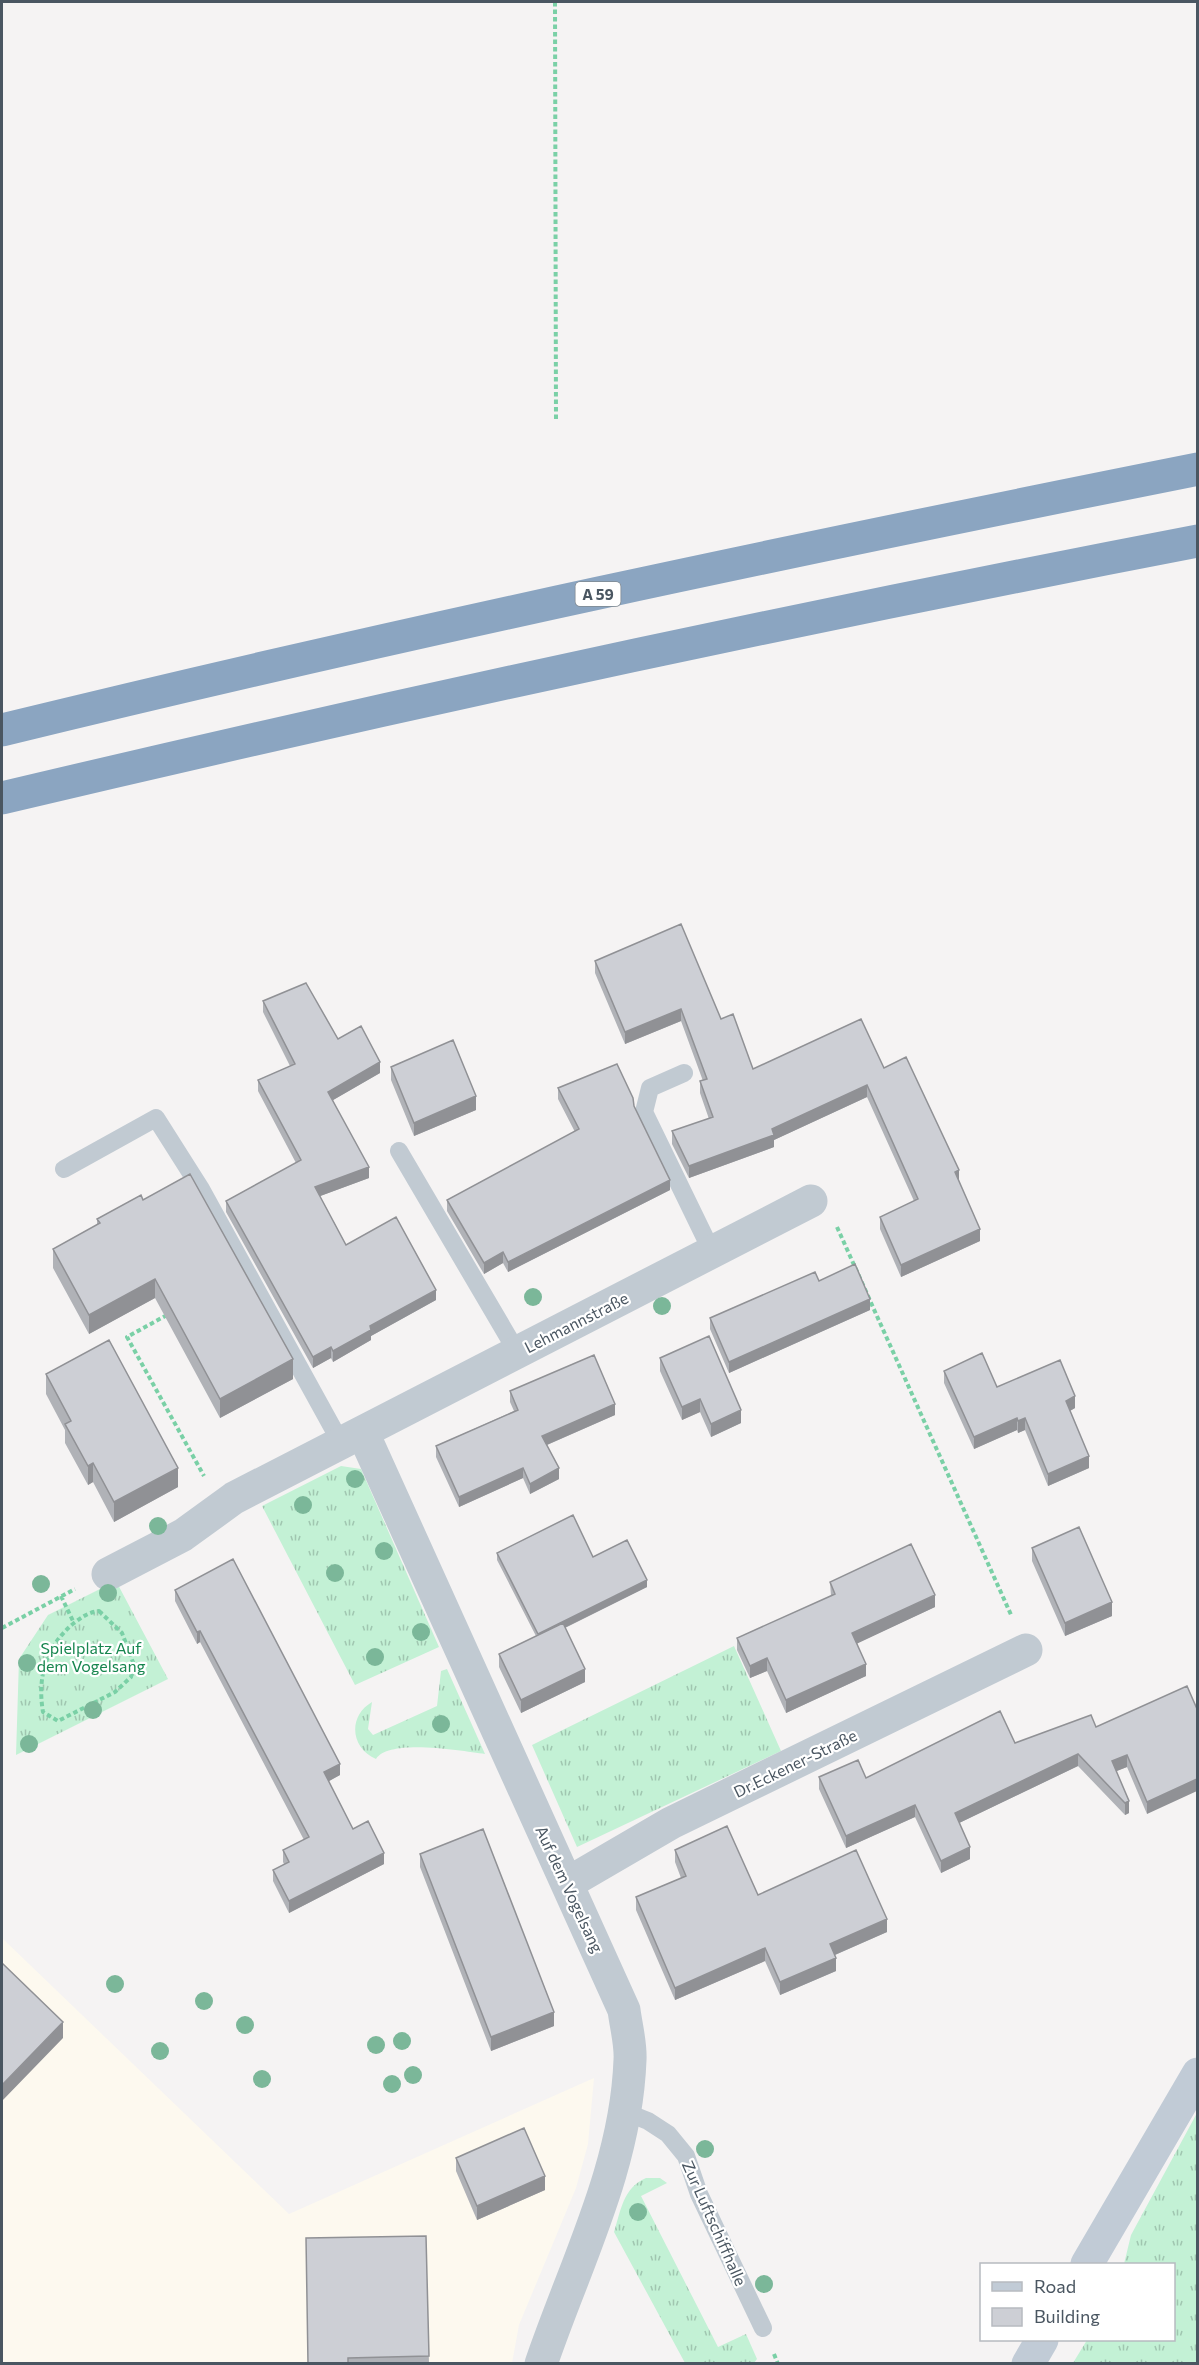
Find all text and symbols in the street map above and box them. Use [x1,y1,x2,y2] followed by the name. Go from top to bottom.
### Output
[576,582,620,606] road number: A 59
[521,1288,631,1356] street label: Lehmannstraße
[37,1638,146,1675] park label: Spielplatz Auf dem Vogelsang
[730,1725,860,1801] street label: Dr.Eckener-Straße
[532,1823,608,1956] street label: Auf dem Vogelsang
[679,2157,751,2289] street label: Zur Luftschiffhalle
[980,2263,1175,2341] legend
[1034,2275,1076,2297] text: Road
[1034,2305,1100,2327] text: Building

